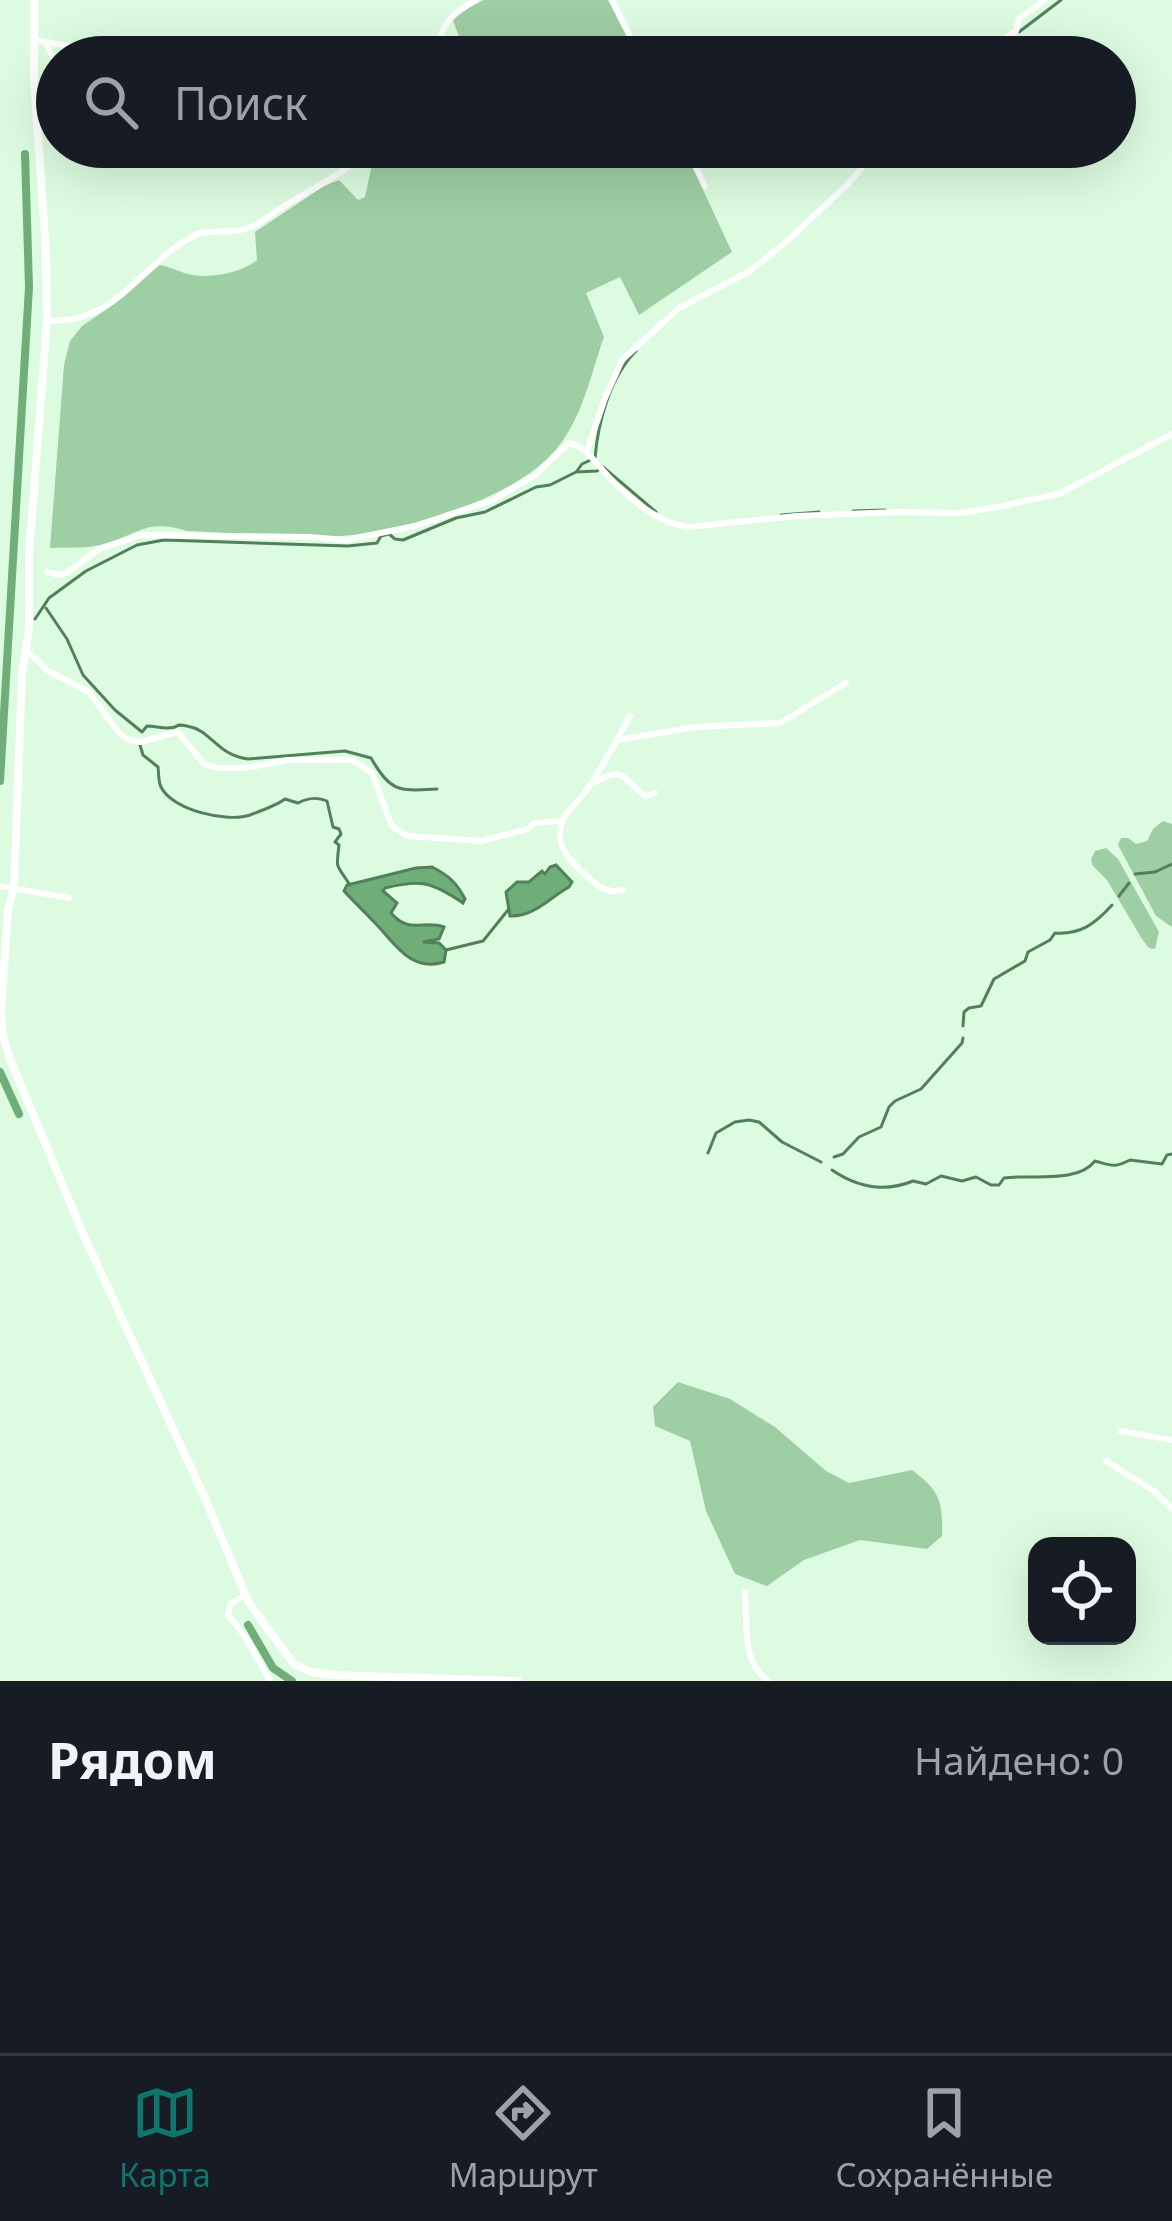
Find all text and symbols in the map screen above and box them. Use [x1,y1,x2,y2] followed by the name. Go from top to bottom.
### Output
[36,36,1136,168] search box
[78,69,144,135] icon: search
[174,72,308,133] text: Поиск
[1028,1537,1136,1645] map controls
[1028,1537,1136,1645] button: locate
[48,1724,217,1794] text: Рядом
[914,1733,1124,1786] text: Найдено: 0
[119,2080,211,2197] tab: Карта
[449,2080,598,2197] tab: Маршрут
[836,2080,1053,2197] tab: Сохранённые

